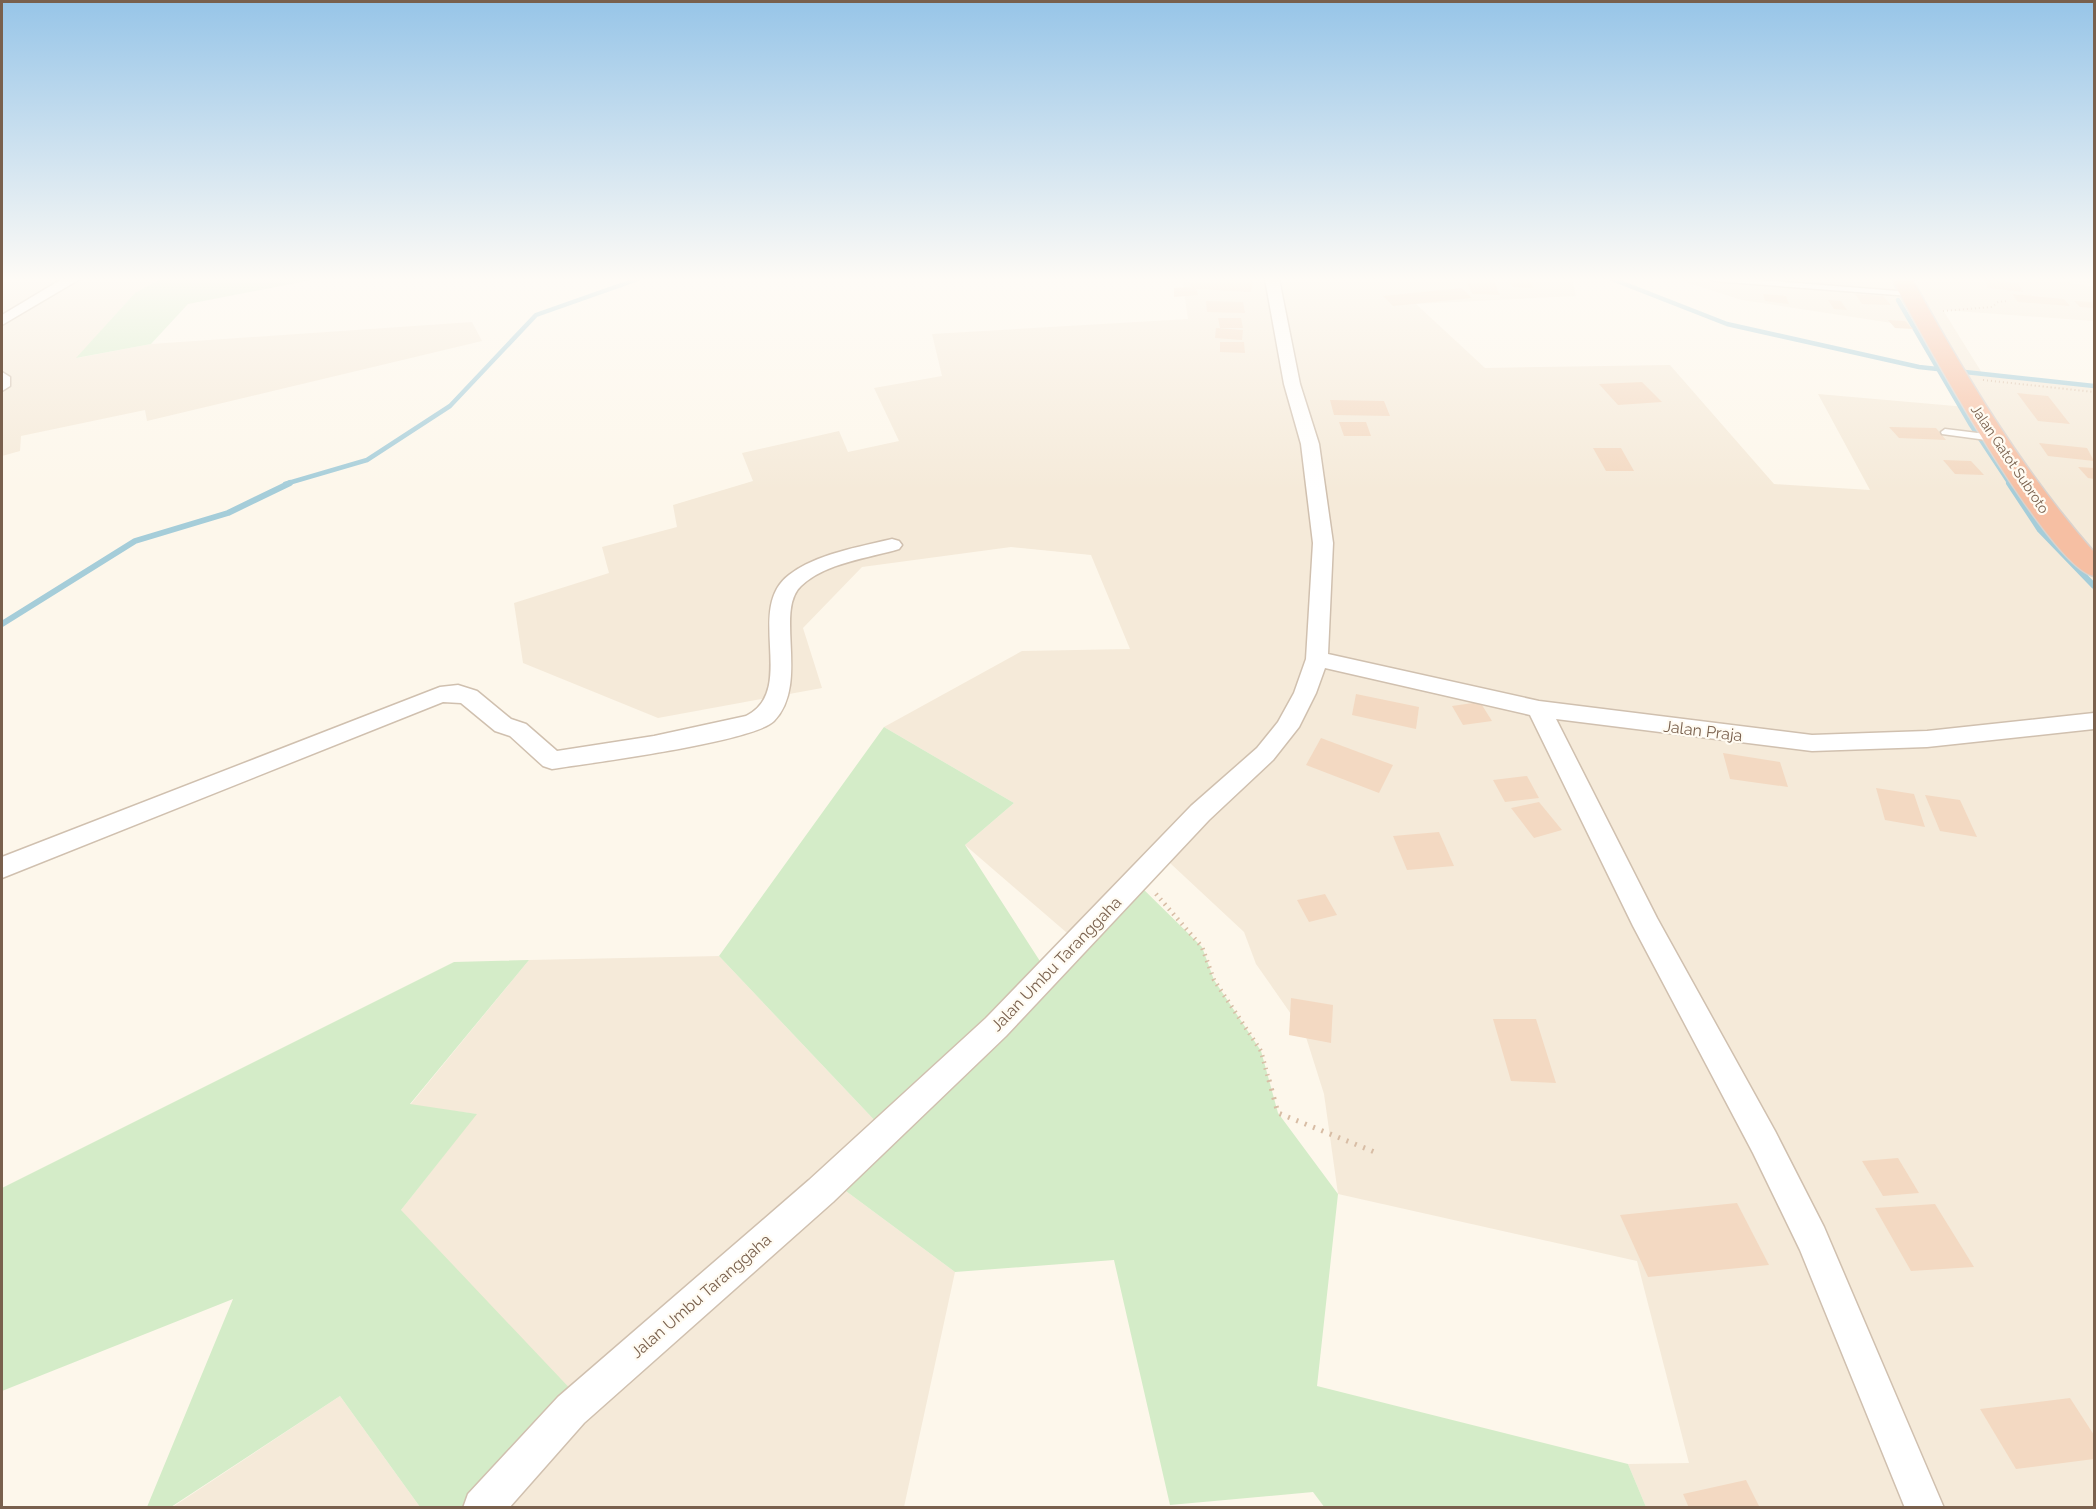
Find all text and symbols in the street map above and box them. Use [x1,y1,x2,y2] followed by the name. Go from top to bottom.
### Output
[1968,402,2052,516] street label: Jalan Gatot Subroto
[1662,717,1744,745] street label: Jalan Praja
[987,893,1125,1035] street label: Jalan Umbu Taranggaha
[627,1230,775,1362] street label: Jalan Umbu Taranggaha

